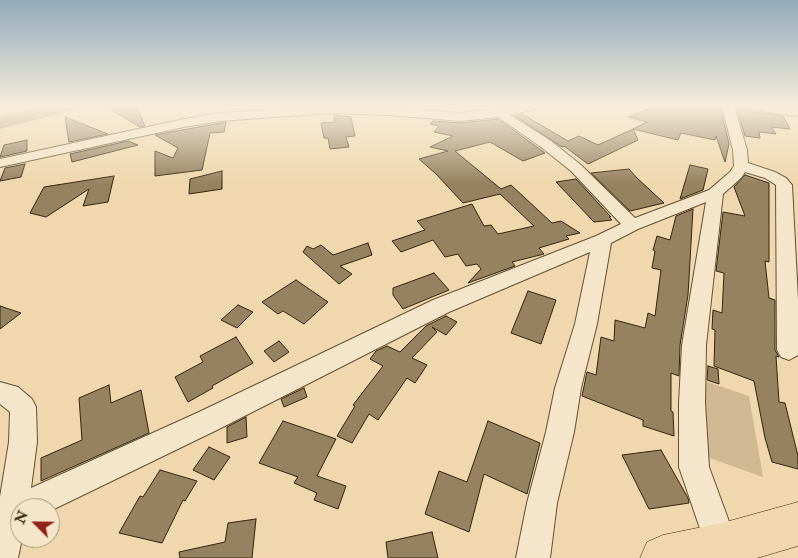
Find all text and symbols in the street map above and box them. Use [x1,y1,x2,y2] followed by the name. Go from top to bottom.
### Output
[10,498,60,548] north arrow
[11,508,32,526] text: N

